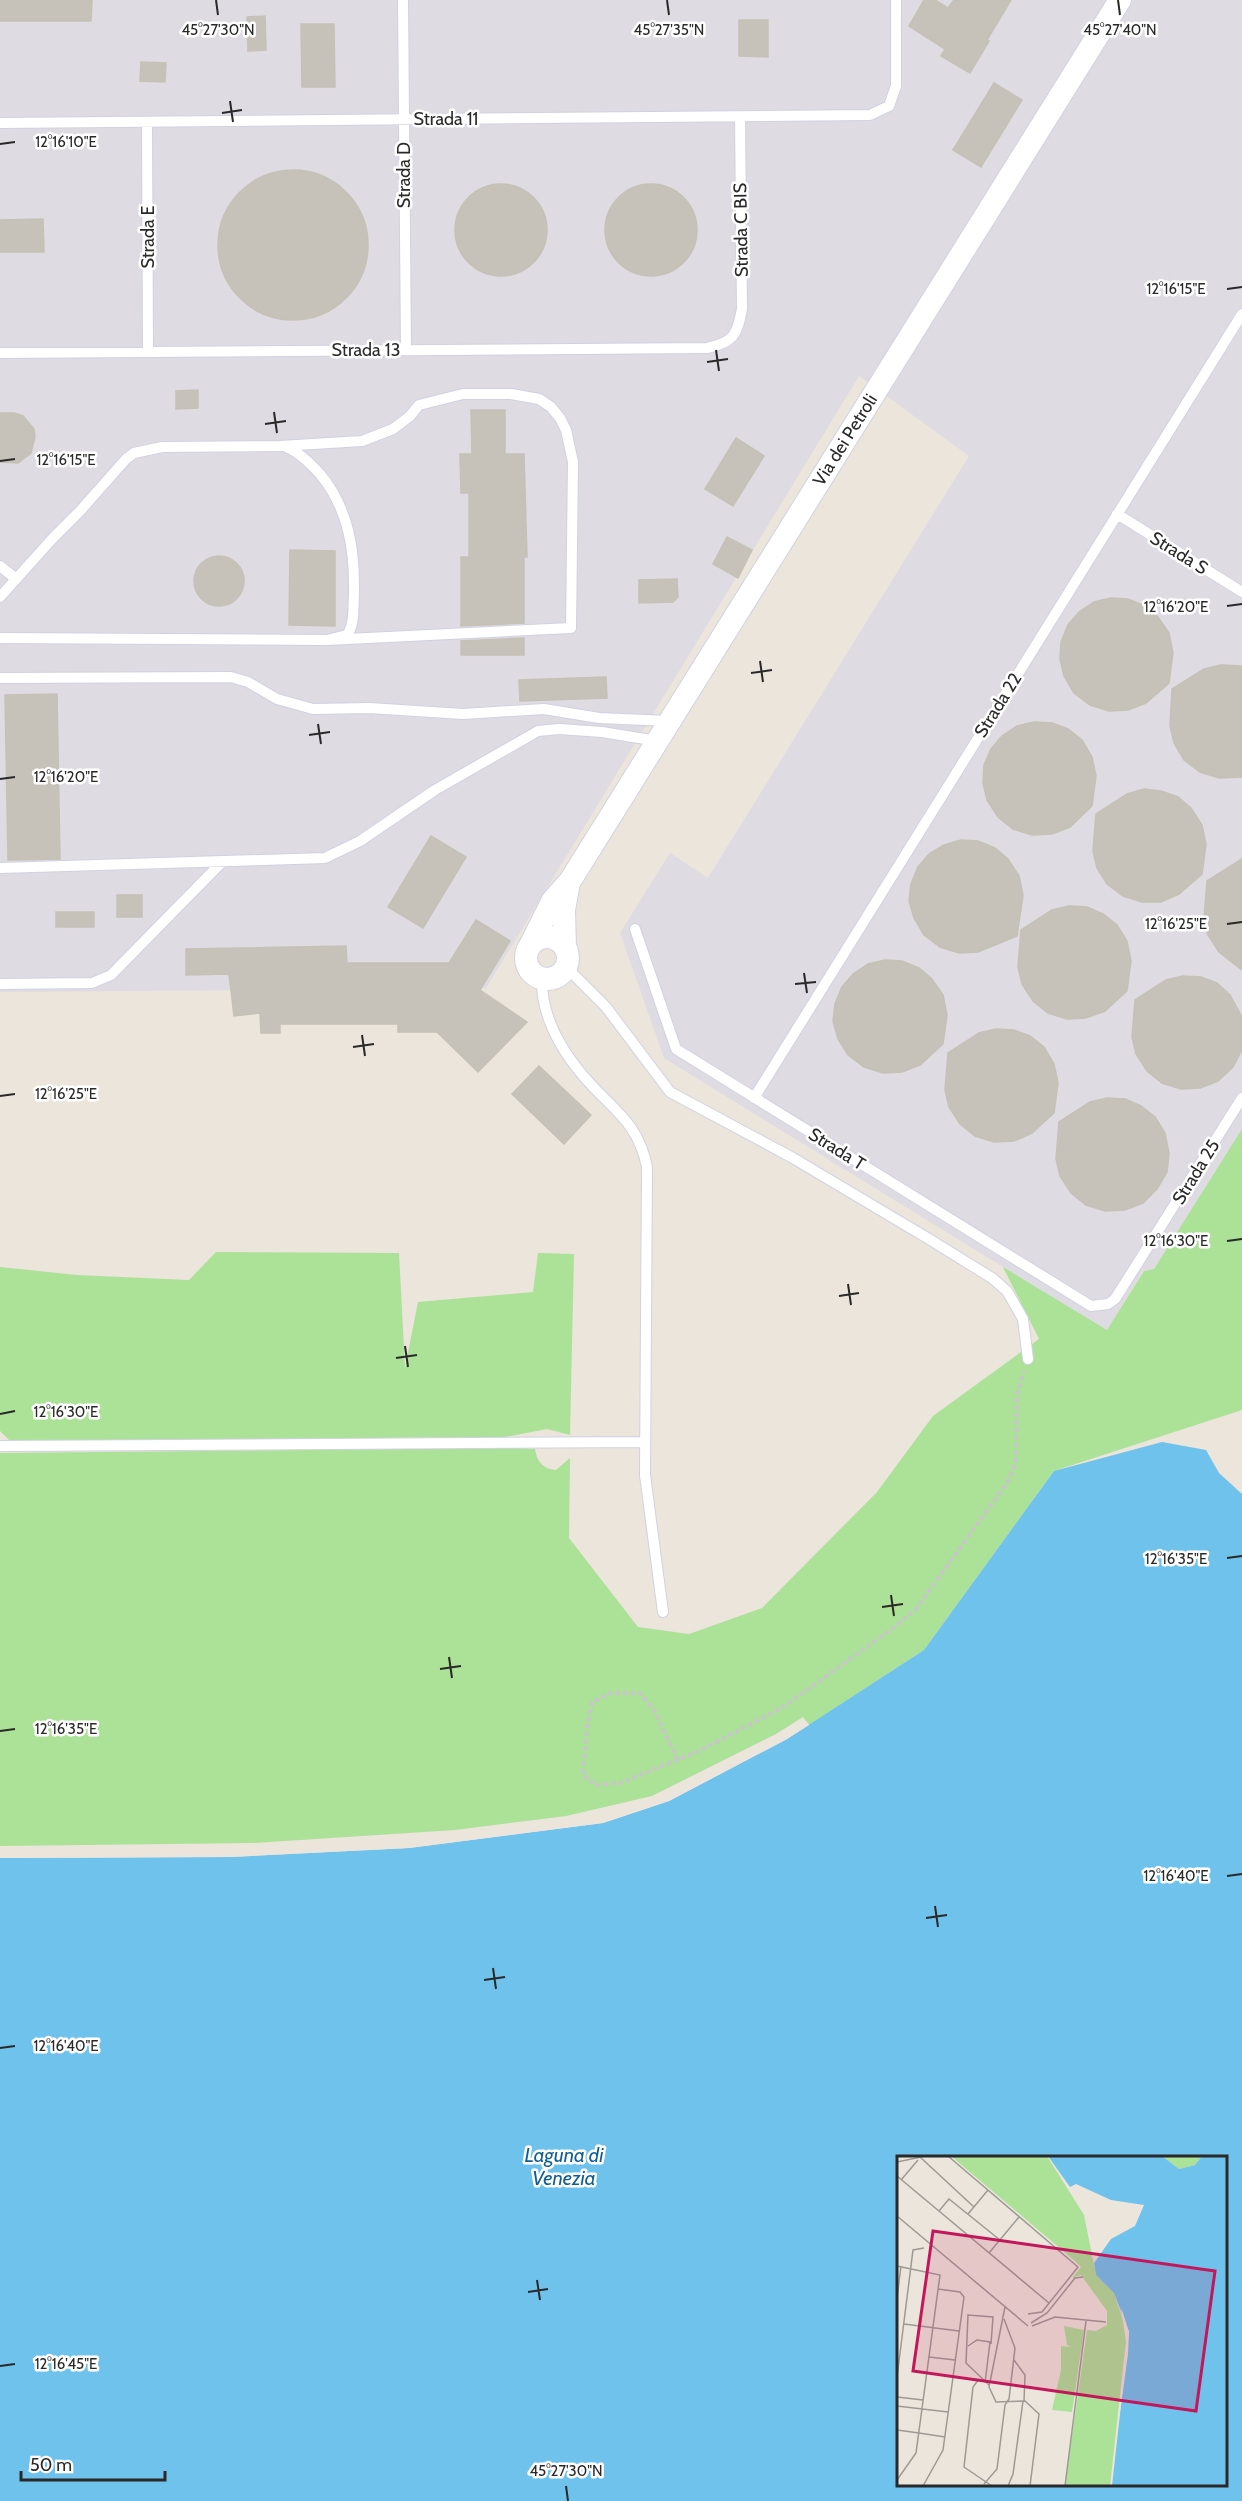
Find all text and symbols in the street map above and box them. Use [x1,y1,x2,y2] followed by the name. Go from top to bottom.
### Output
[181,21,255,39] text: 45°27'30"N
[634,21,704,39] text: 45°27'35"N
[1083,21,1157,39] text: 45°27'40"N
[414,108,478,130] street label: Strada 11
[35,133,97,151] text: 12°16'10"E
[393,142,415,208] street label: Strada D
[729,183,753,277] street label: Strada C BIS
[137,205,159,269] street label: Strada E
[1146,280,1206,298] text: 12°16'15"E
[332,339,400,361] street label: Strada 13
[808,390,882,490] street label: Via dei Petroli
[36,451,96,469] text: 12°16'15"E
[1146,527,1212,579] street label: Strada S
[1144,598,1208,616] text: 12°16'20"E
[970,669,1026,741] street label: Strada 22
[34,768,98,786] text: 12°16'20"E
[1145,915,1207,933] text: 12°16'25"E
[35,1085,97,1103] text: 12°16'25"E
[805,1123,870,1175] street label: Strada T
[1167,1135,1225,1209] street label: Strada 25
[1144,1232,1208,1250] text: 12°16'30"E
[34,1403,98,1421] text: 12°16'30"E
[1145,1550,1207,1568] text: 12°16'35"E
[35,1720,97,1738] text: 12°16'35"E
[1143,1867,1209,1885] text: 12°16'40"E
[33,2037,99,2055] text: 12°16'40"E
[524,2143,604,2190] water label: Laguna di Venezia
[897,2156,1227,2486] inset map
[35,2355,97,2373] text: 12°16'45"E
[21,2444,165,2482] scale bar
[30,2454,72,2476] text: 50 m
[529,2462,603,2480] text: 45°27'30"N

